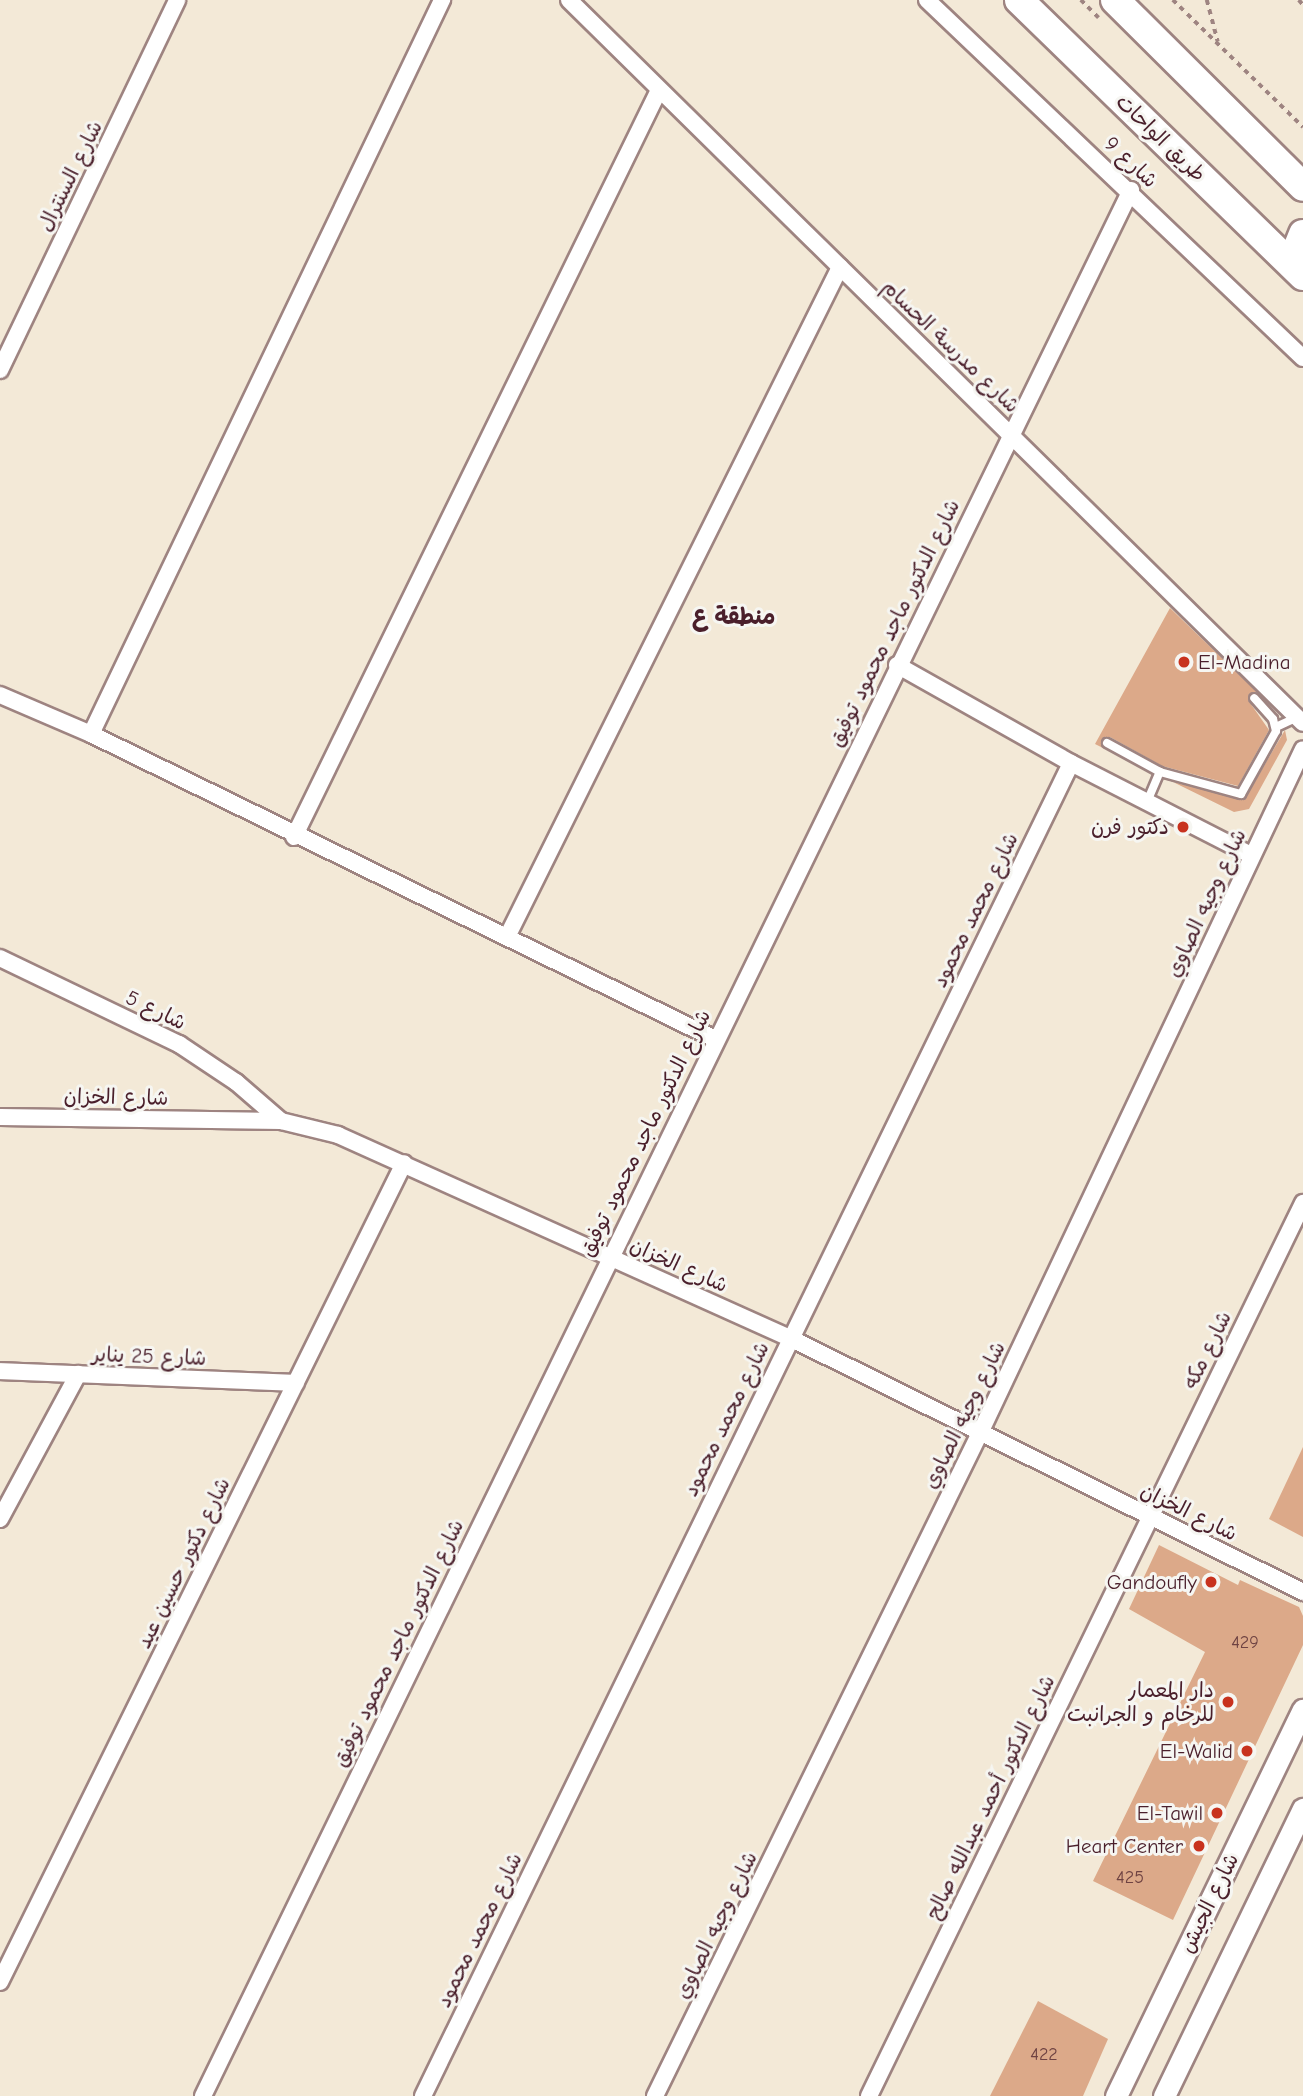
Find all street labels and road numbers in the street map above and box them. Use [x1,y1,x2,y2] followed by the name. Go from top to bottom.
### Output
[1111,89,1211,187] street label: طريق الواحات
[32,116,108,236] street label: شارع السنترال
[1099,131,1163,193] street label: شارع 9
[877,274,1025,418] street label: شارع مدرسة الحسام
[823,495,965,751] street label: شارع الدكتور ماجد محمود توفيق
[1161,825,1251,981] street label: شارع وجيه الصاوي
[927,829,1023,991] street label: شارع محمد محمود
[122,985,190,1035] street label: شارع 5
[574,1005,716,1261] street label: شارع الدكتور ماجد محمود توفيق
[64,1083,168,1111] street label: شارع الخزان
[626,1232,732,1298] street label: شارع الخزان
[1177,1307,1237,1393] street label: شارع مكه
[917,1337,1011,1493] street label: شارع وجيه الصاوي
[678,1338,774,1500] street label: شارع محمد محمود
[91,1341,207,1371] street label: شارع 25 يناير
[131,1473,235,1653] street label: شارع دكتور حسين عيد
[1136,1478,1242,1546] street label: شارع الخزان
[327,1515,469,1771] street label: شارع الدكتور ماجد محمود توفيق
[920,1671,1060,1923] street label: شارع الدكتور أحمد عبدالله صالح
[669,1847,763,2003] street label: شارع وجيه الصاوي
[431,1849,527,2011] street label: شارع محمد محمود
[1174,1849,1244,1957] street label: شارع الجيش

